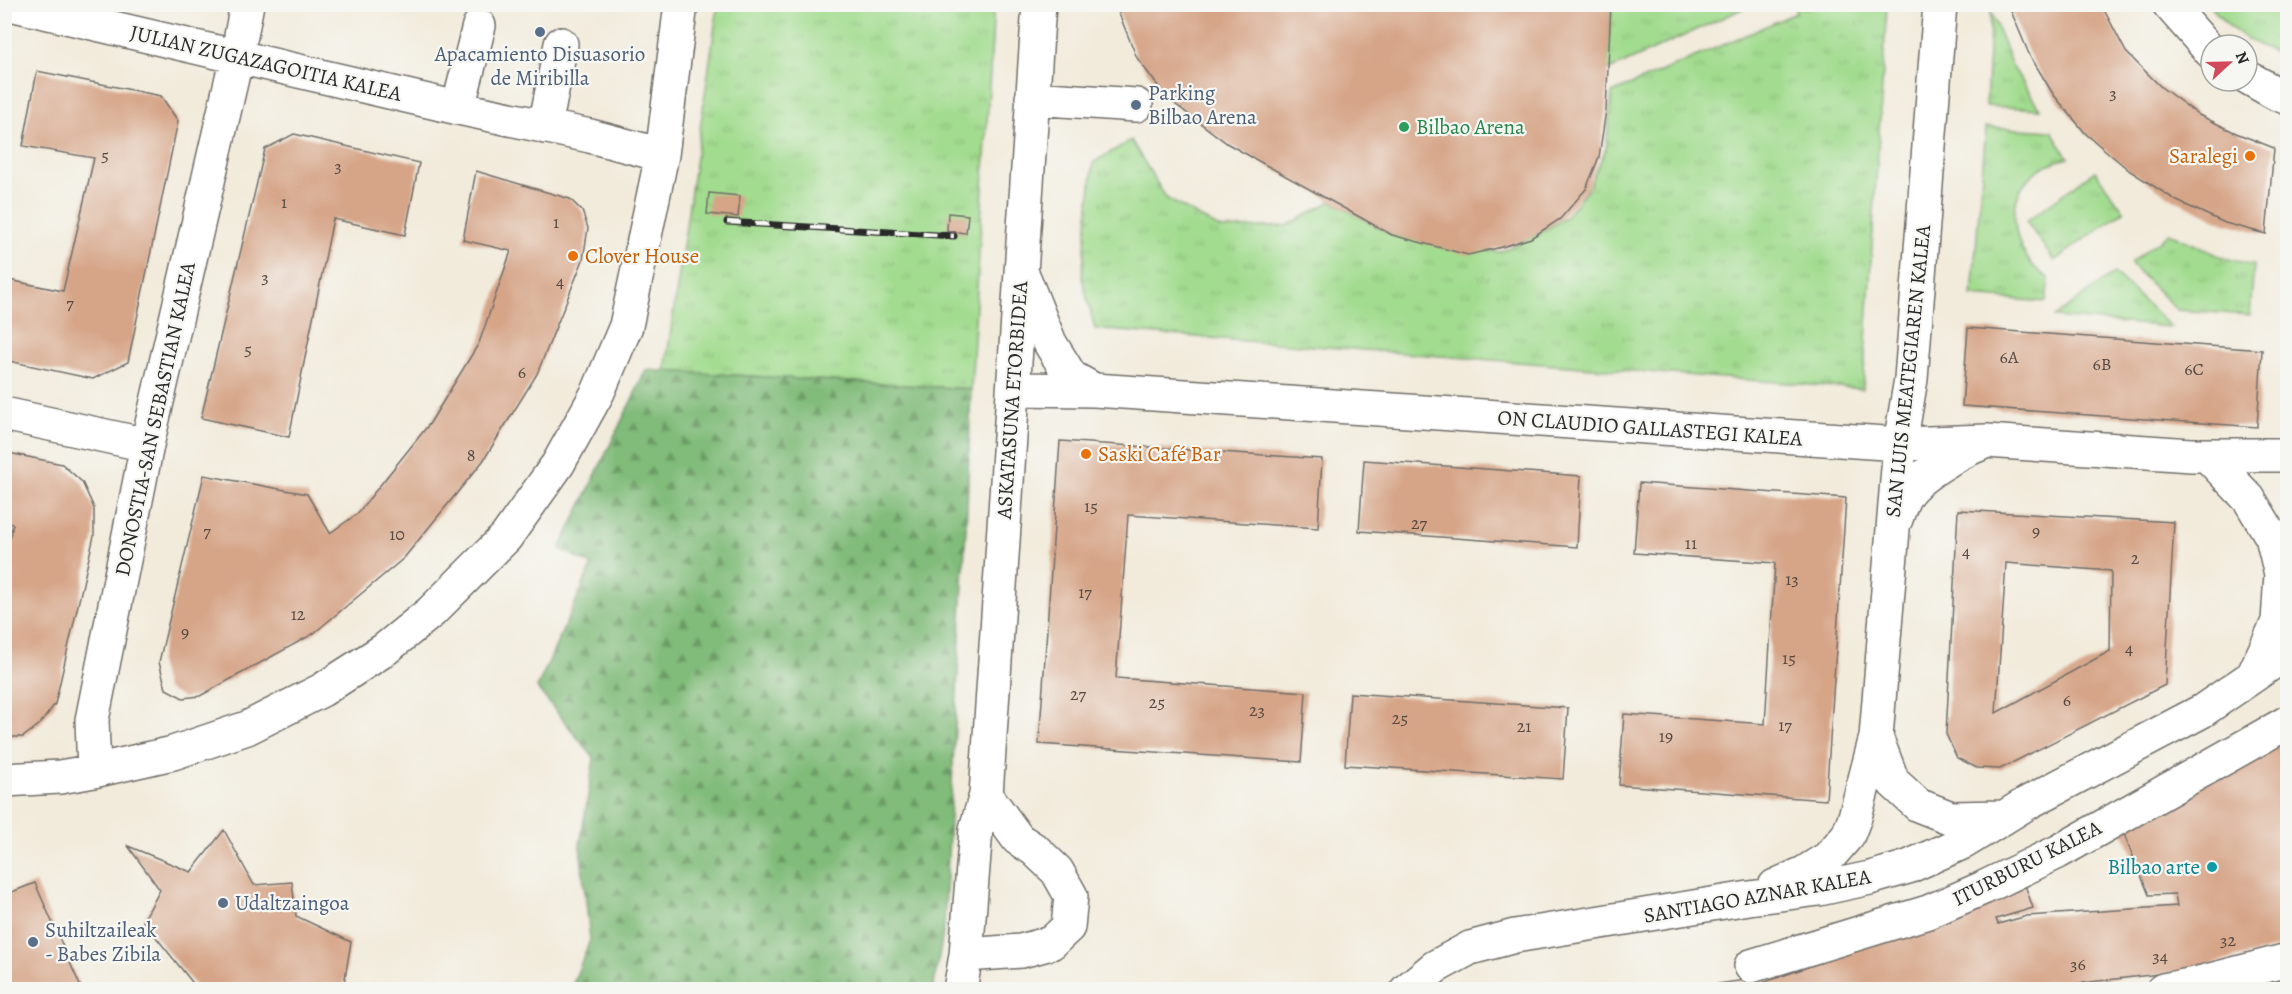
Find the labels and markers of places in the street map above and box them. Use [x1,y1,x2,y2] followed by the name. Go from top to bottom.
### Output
[533,25,547,39] marker: Apacamiento Disuasorio de Miribilla
[434,40,645,92] place label: Apacamiento Disuasorio de Miribilla
[1148,79,1257,131] place label: Parking Bilbao Arena
[1129,98,1143,112] marker: Parking Bilbao Arena
[1416,113,1525,141] place label: Bilbao Arena
[1397,120,1411,134] marker: Bilbao Arena
[2169,142,2238,170] place label: Saralegi
[2243,149,2257,163] marker: Saralegi
[585,242,699,270] place label: Clover House
[566,249,580,263] marker: Clover House
[1098,440,1221,468] place label: Saski Café Bar
[1079,447,1093,461] marker: Saski Café Bar
[2107,853,2200,881] place label: Bilbao arte
[2205,860,2219,874] marker: Bilbao arte
[235,889,350,917] place label: Udaltzaingoa
[216,896,230,910] marker: Udaltzaingoa
[45,916,161,968] place label: Suhiltzaileak - Babes Zibila
[26,935,40,949] marker: Suhiltzaileak - Babes Zibila

